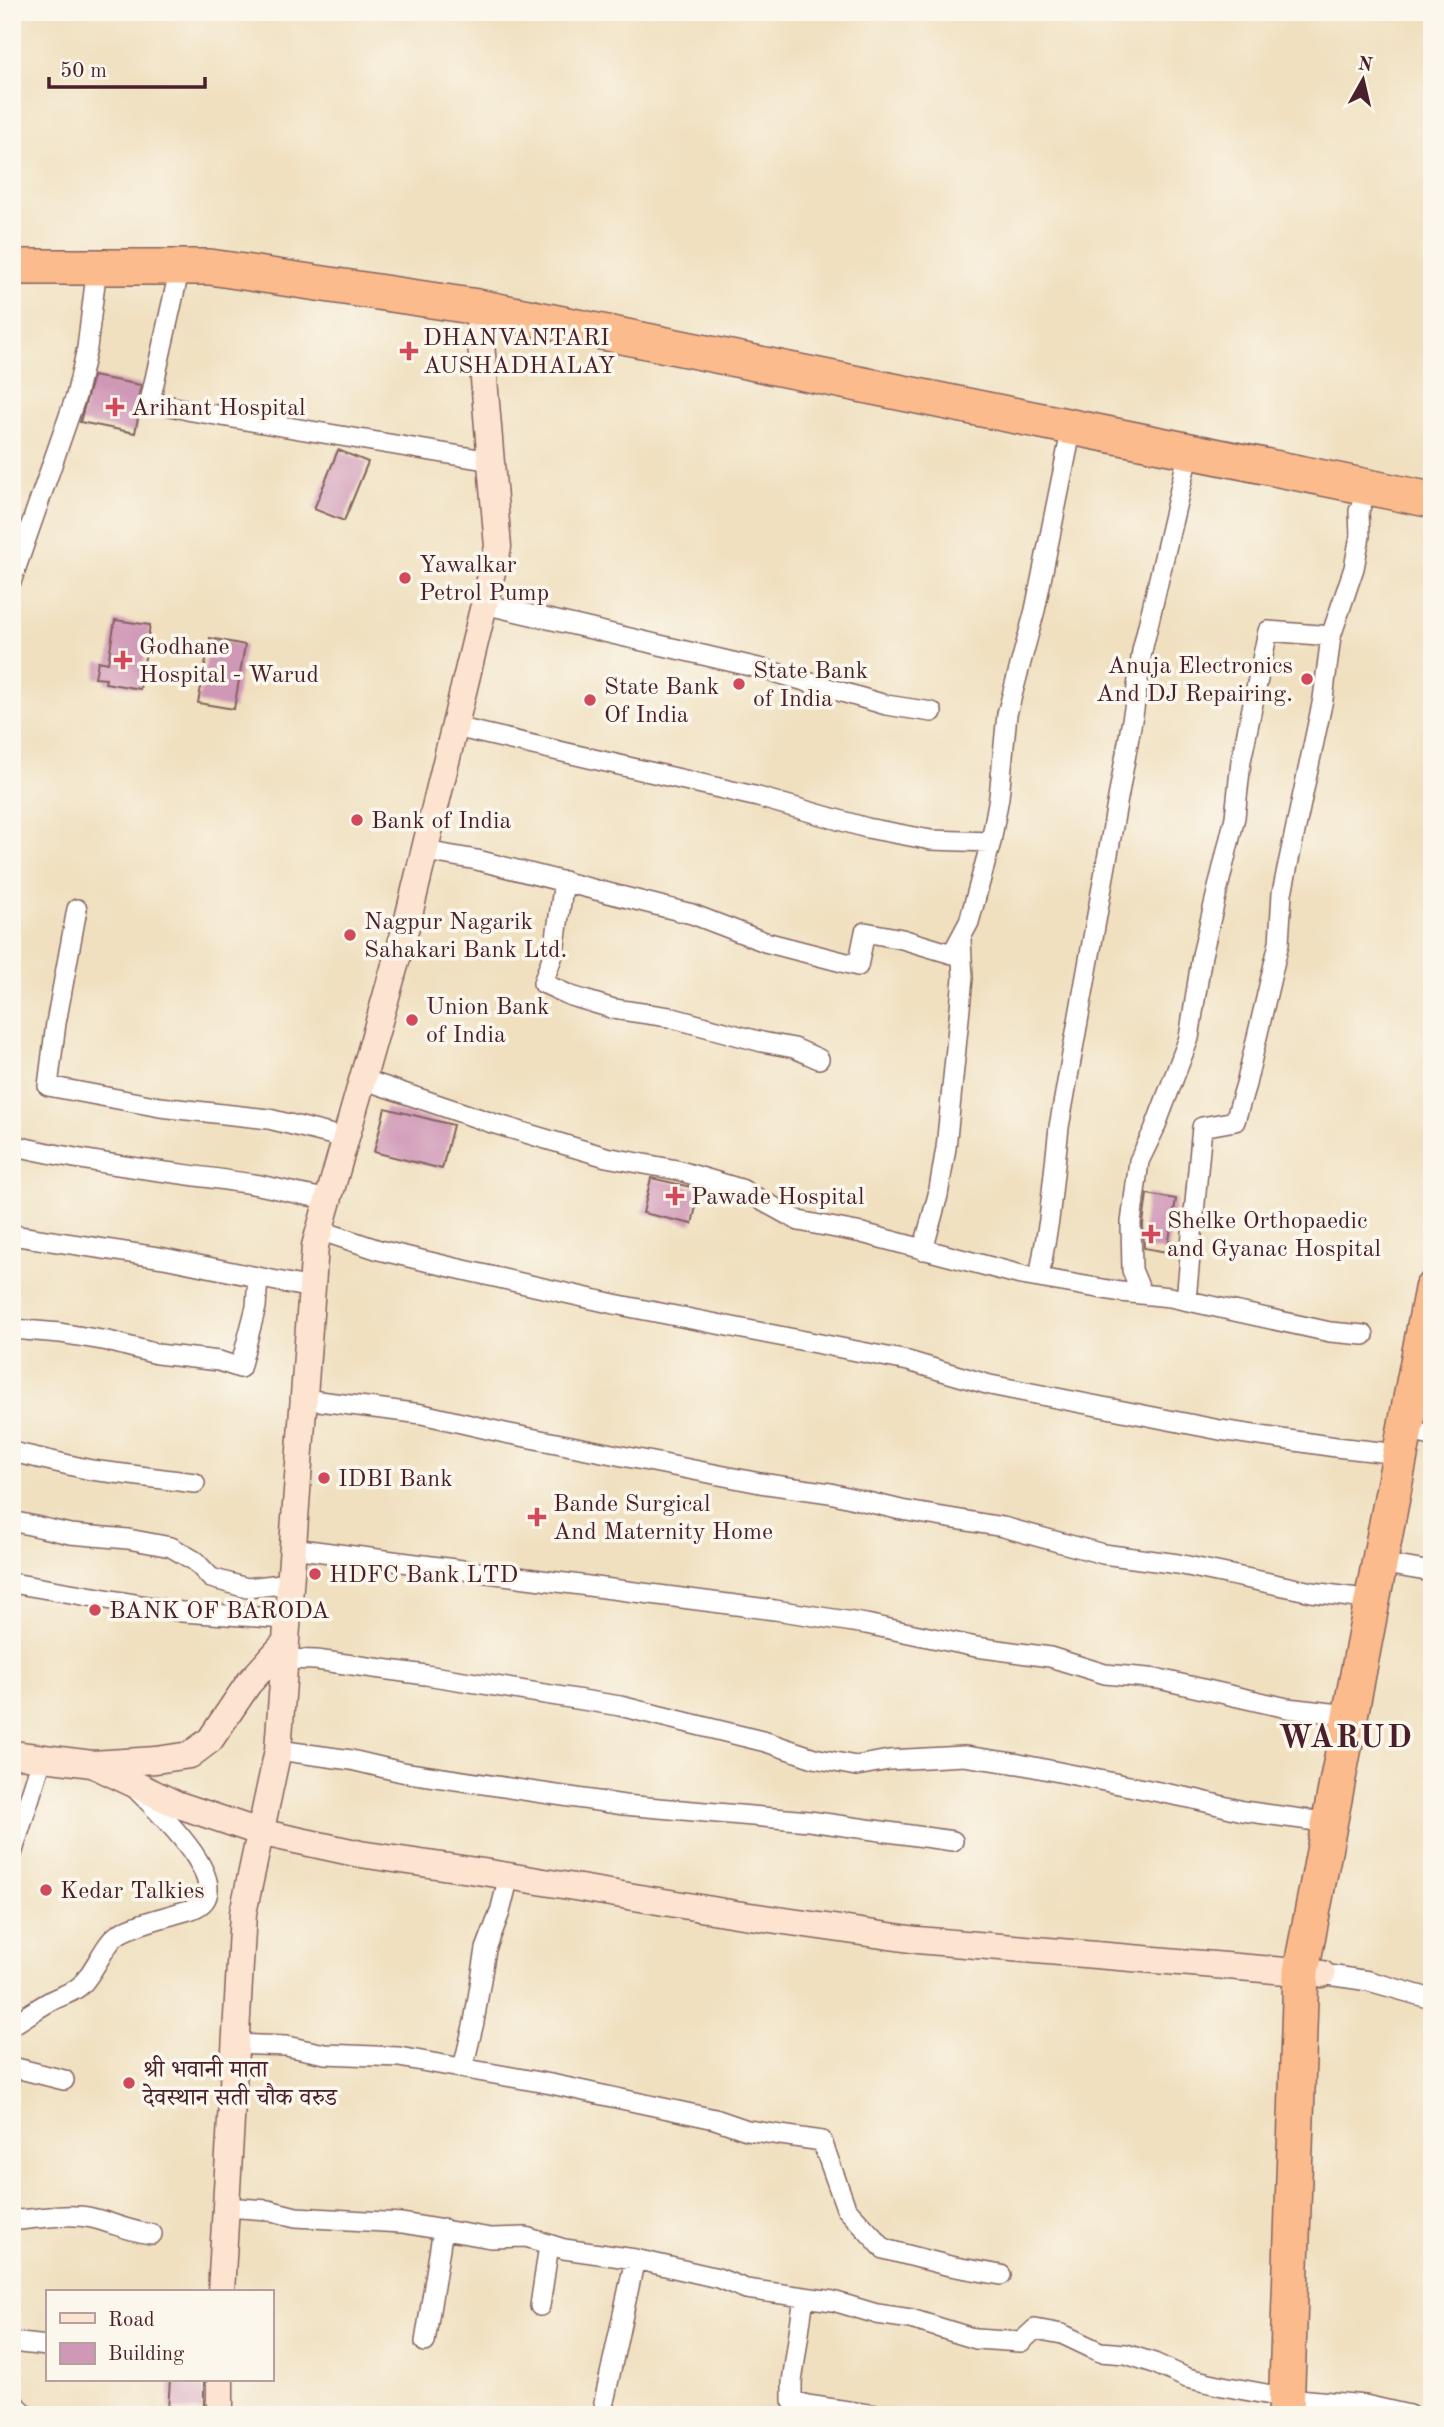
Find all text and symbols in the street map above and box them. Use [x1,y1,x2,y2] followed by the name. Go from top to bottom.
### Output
[49,46,205,90] scale bar
[1328,46,1398,116] north arrow
[1357,55,1374,76] text: N
[60,61,107,82] text: 50 m
[423,327,615,379] place label: DHANVANTARI AUSHADHALAY
[401,343,417,359] marker: DHANVANTARI AUSHADHALAY
[105,397,125,417] marker: Arihant Hospital
[131,397,306,421] place label: Arihant Hospital
[419,554,549,606] place label: Yawalkar Petrol Pump
[397,570,413,586] marker: Yawalkar Petrol Pump
[139,636,319,688] place label: Godhane Hospital - Warud
[113,650,133,670] marker: Godhane Hospital - Warud
[1096,655,1293,707] place label: Anuja Electronics And DJ Repairing.
[753,660,868,712] place label: State Bank of India
[1299,671,1315,687] marker: Anuja Electronics And DJ Repairing.
[604,676,719,728] place label: State Bank Of India
[731,676,747,692] marker: State Bank of India
[582,692,598,708] marker: State Bank Of India
[371,810,512,834] place label: Bank of India
[349,812,365,828] marker: Bank of India
[364,911,567,963] place label: Nagpur Nagarik Sahakari Bank Ltd.
[342,927,358,943] marker: Nagpur Nagarik Sahakari Bank Ltd.
[426,996,550,1048] place label: Union Bank of India
[404,1012,420,1028] marker: Union Bank of India
[665,1186,685,1206] marker: Pawade Hospital
[691,1186,864,1210] place label: Pawade Hospital
[1167,1210,1381,1262] place label: Shelke Orthopaedic and Gyanac Hospital
[1141,1224,1161,1244] marker: Shelke Orthopaedic and Gyanac Hospital
[338,1468,453,1492] place label: IDBI Bank
[316,1470,332,1486] marker: IDBI Bank
[553,1493,773,1545] place label: Bande Surgical And Maternity Home
[527,1507,547,1527] marker: Bande Surgical And Maternity Home
[329,1564,518,1588] place label: HDFC Bank LTD
[307,1566,323,1582] marker: HDFC Bank LTD
[109,1600,329,1624] place label: BANK OF BARODA
[87,1602,103,1618] marker: BANK OF BARODA
[1278,1723,1414,1755] district label: WARUD
[60,1880,205,1904] place label: Kedar Talkies
[38,1882,54,1898] marker: Kedar Talkies
[142,2055,339,2111] place label: श्री भवानी माता देवस्थान सती चौक वरुड
[121,2075,137,2091] marker: श्री भवानी माता देवस्थान सती चौक वरुड
[46,2290,273,2382] legend
[108,2310,155,2331] text: Road
[108,2344,185,2365] text: Building

